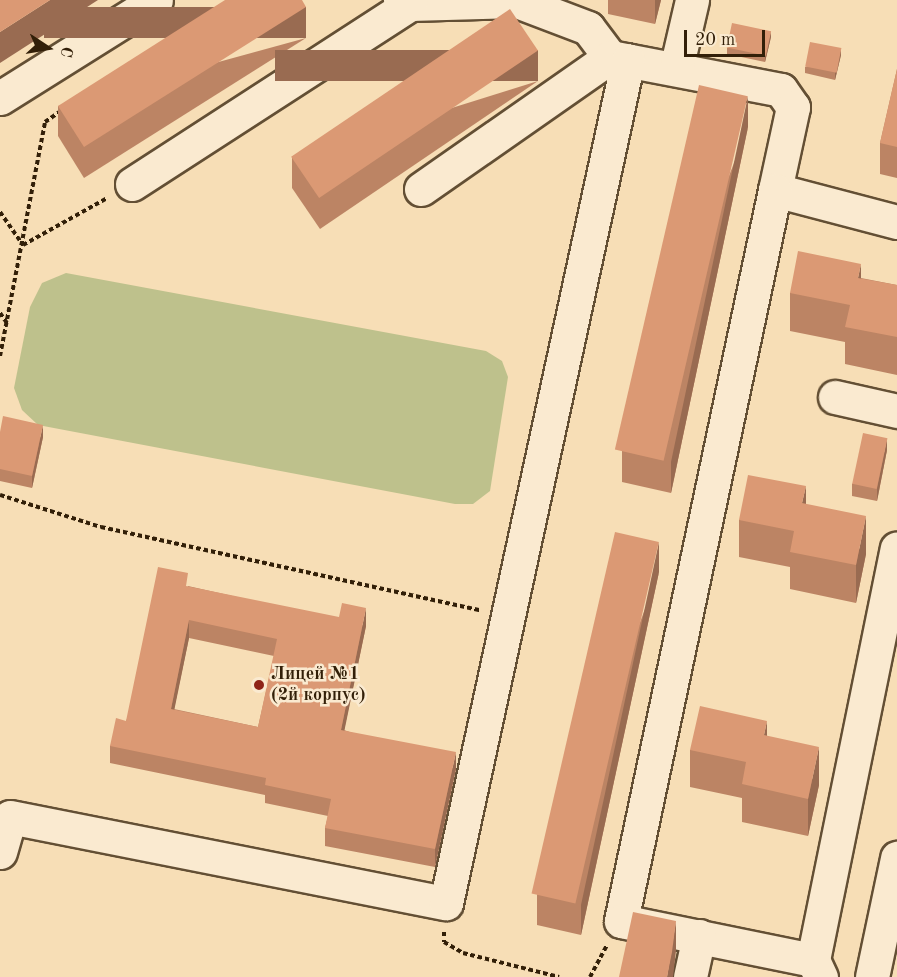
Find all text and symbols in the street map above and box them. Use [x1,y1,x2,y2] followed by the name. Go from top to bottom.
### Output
[18,18,78,78] north arrow
[687,18,768,56] scale bar
[695,31,735,49] text: 20 m
[57,45,75,59] text: С
[271,664,366,706] place label: Лицей №1 (2й корпус)
[252,678,266,692] marker: Лицей №1 (2й корпус)

